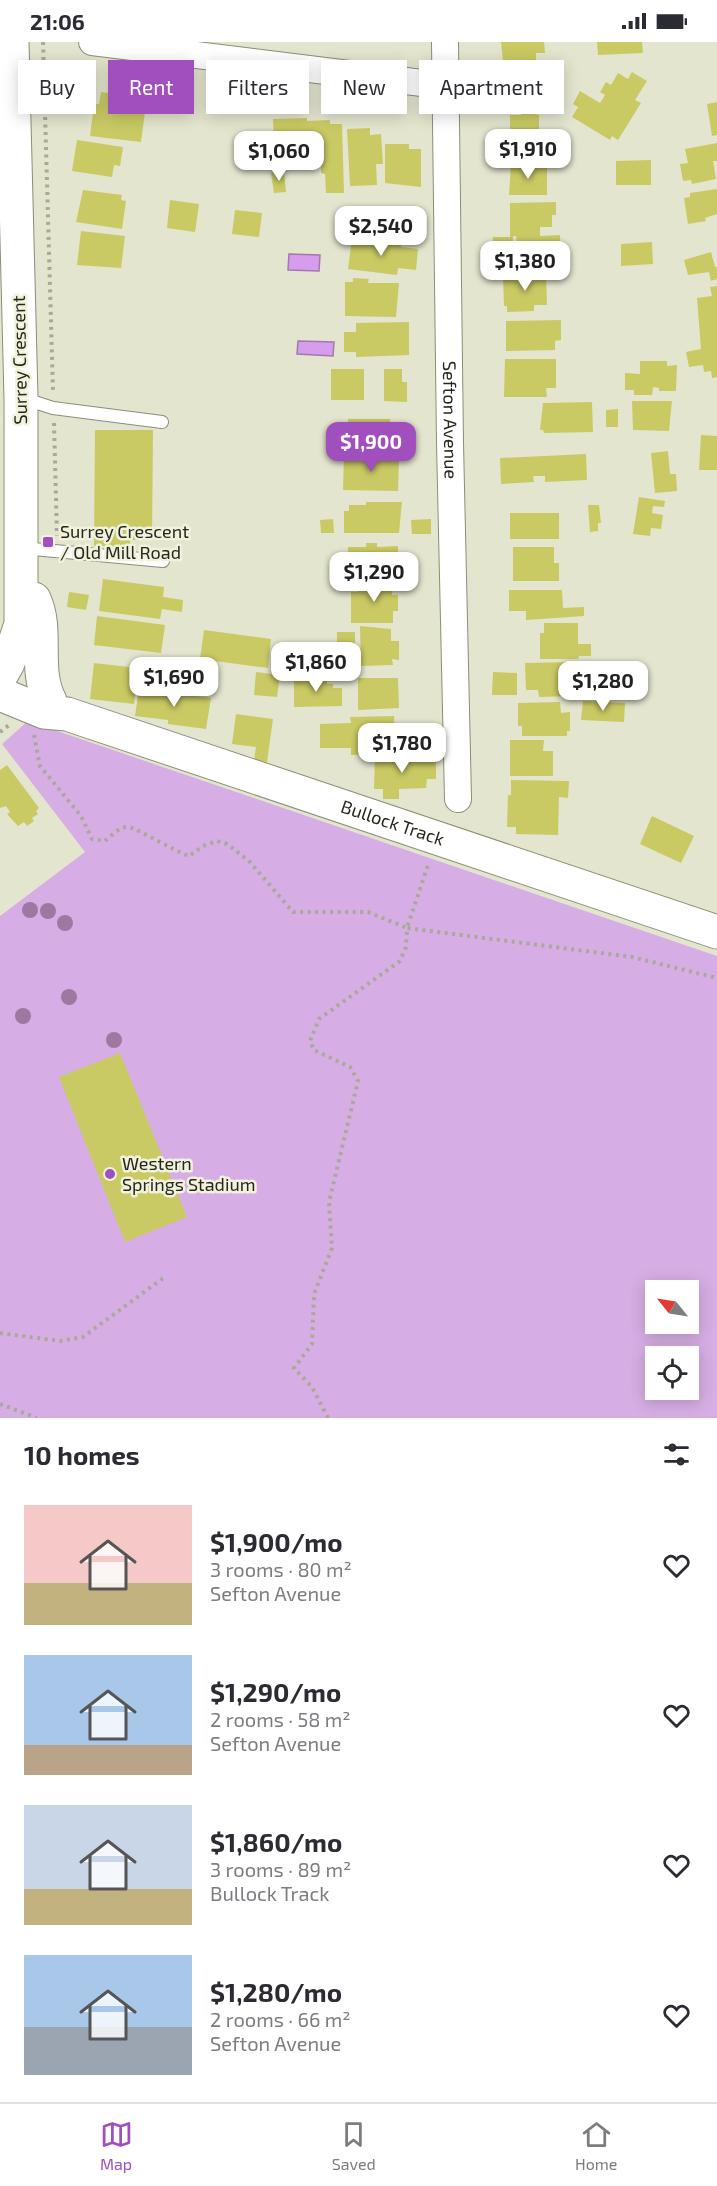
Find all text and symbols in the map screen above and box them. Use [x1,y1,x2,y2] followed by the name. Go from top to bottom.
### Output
[30,8,85,34] text: 21:06
[18,60,96,114] chip: Buy
[108,60,194,114] chip: Rent
[206,60,309,114] chip: Filters
[321,60,407,114] chip: New
[419,60,564,114] chip: Apartment
[479,129,577,180] pin: $1,910
[230,131,328,182] pin: $1,060
[499,136,557,160] text: $1,910
[248,138,310,162] text: $1,060
[332,206,430,257] pin: $2,540
[349,213,413,237] text: $2,540
[476,241,574,292] pin: $1,380
[494,248,556,272] text: $1,380
[7,295,31,425] street label: Surrey Crescent
[439,361,463,479] street label: Sefton Avenue
[322,422,420,473] pin: $1,900
[340,429,402,453] text: $1,900
[60,520,189,563] place label: Surrey Crescent / Old Mill Road
[41,535,55,549] marker: Surrey Crescent / Old Mill Road
[325,552,423,603] pin: $1,290
[343,559,405,583] text: $1,290
[267,642,365,693] pin: $1,860
[285,649,347,673] text: $1,860
[125,657,223,708] pin: $1,690
[554,661,652,712] pin: $1,280
[143,664,205,688] text: $1,690
[572,668,634,692] text: $1,280
[353,723,451,774] pin: $1,780
[372,730,432,754] text: $1,780
[338,795,447,850] street label: Bullock Track
[122,1152,255,1195] place label: Western Springs Stadium
[103,1167,117,1181] marker: Western Springs Stadium
[645,1280,699,1334] north arrow
[645,1280,699,1400] map controls
[645,1346,699,1400] button: locate
[660,1438,693,1471] icon: filters
[24,1439,140,1470] text: 10 homes
[210,1526,343,1557] text: $1,900/mo
[72,1529,144,1601] icon: home
[660,1549,693,1582] icon: heart
[210,1557,352,1581] text: 3 rooms · 80 m²
[210,1581,341,1605] text: Sefton Avenue
[210,1676,341,1707] text: $1,290/mo
[72,1679,144,1751] icon: home
[660,1699,693,1732] icon: heart
[210,1707,351,1731] text: 2 rooms · 58 m²
[210,1731,341,1755] text: Sefton Avenue
[210,1826,342,1857] text: $1,860/mo
[72,1829,144,1901] icon: home
[660,1849,693,1882] icon: heart
[210,1857,351,1881] text: 3 rooms · 89 m²
[210,1881,330,1905] text: Bullock Track
[210,1976,342,2007] text: $1,280/mo
[72,1979,144,2051] icon: home
[660,1999,693,2032] icon: heart
[210,2007,351,2031] text: 2 rooms · 66 m²
[210,2031,341,2055] text: Sefton Avenue
[100,2118,133,2173] tab: Map
[332,2118,376,2173] tab: Saved
[575,2118,617,2173] tab: Home

